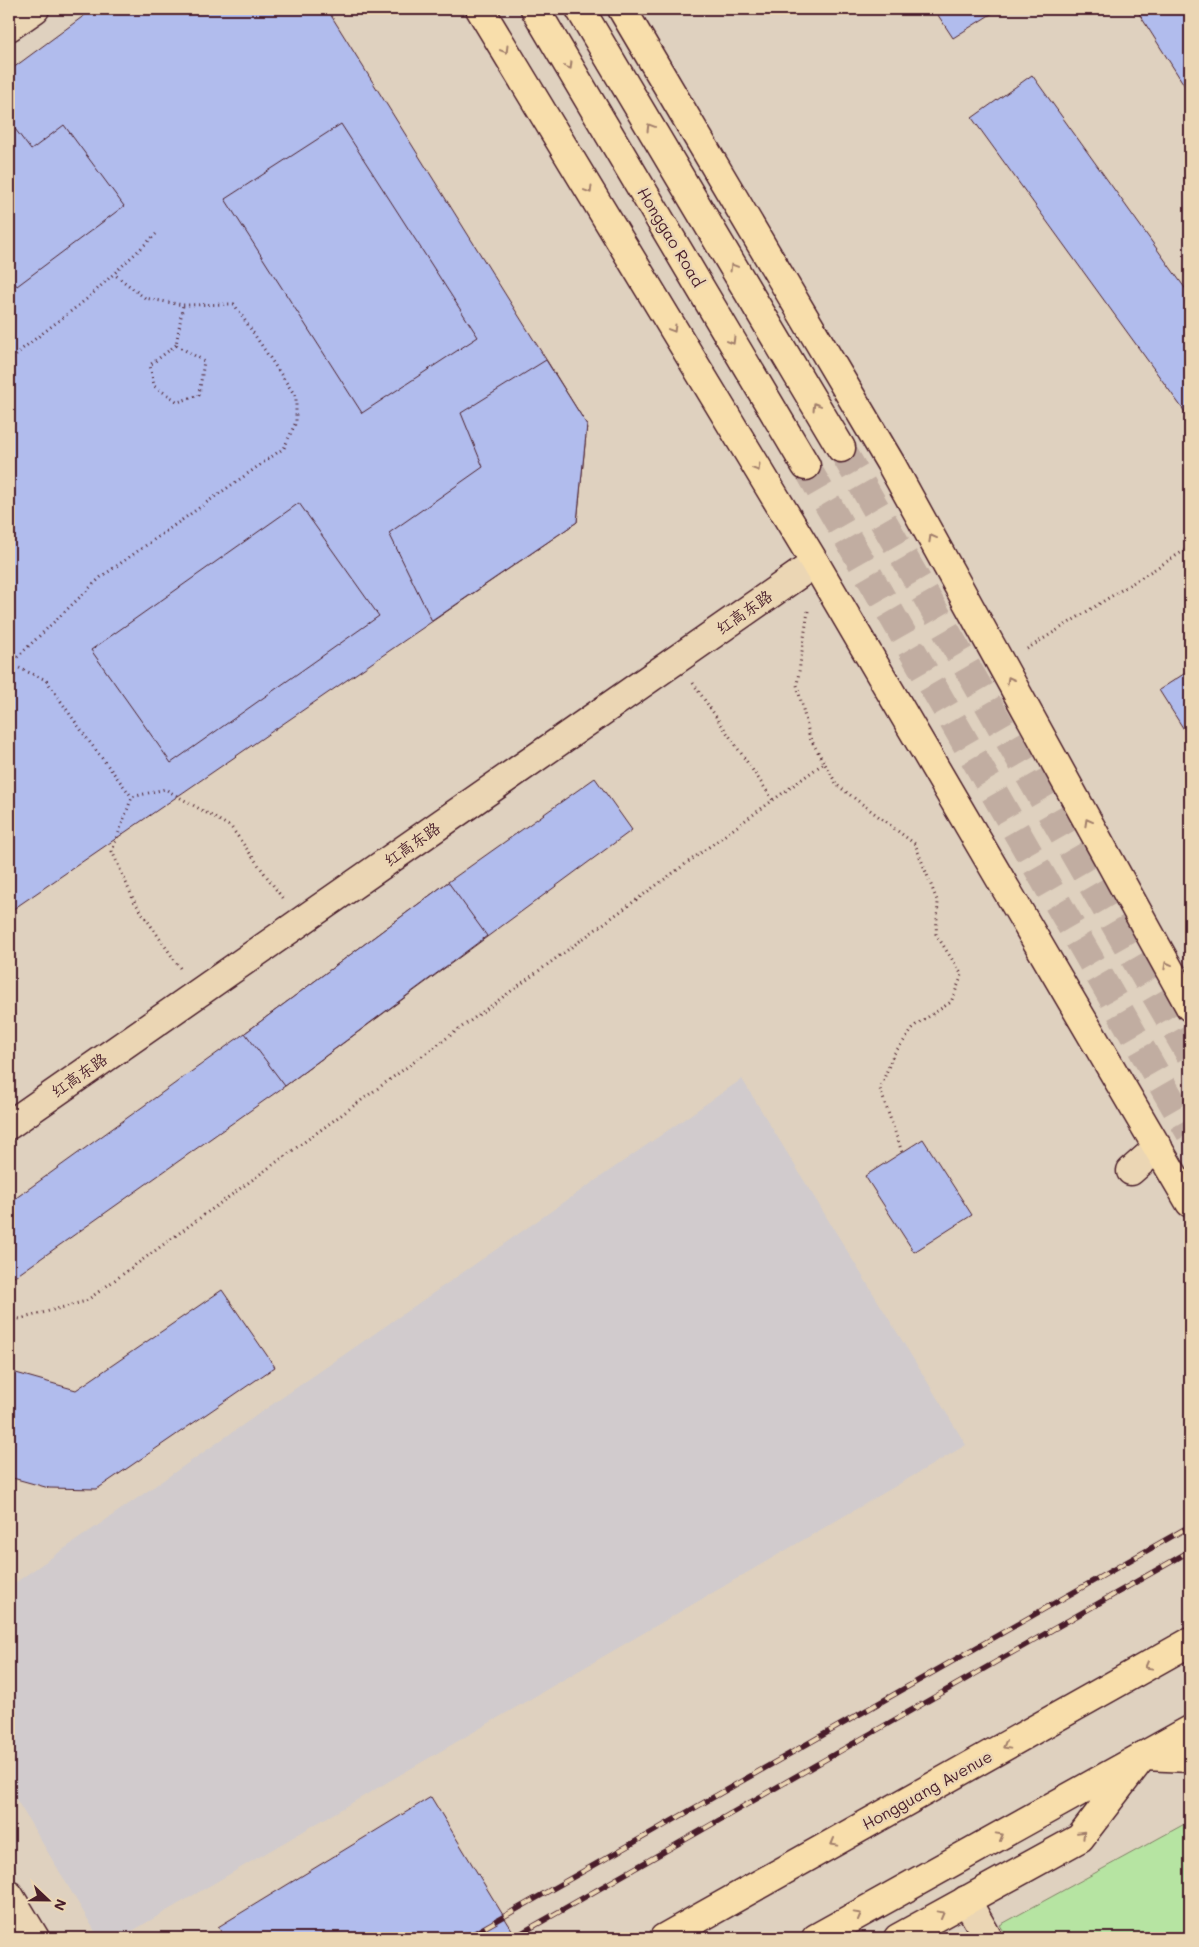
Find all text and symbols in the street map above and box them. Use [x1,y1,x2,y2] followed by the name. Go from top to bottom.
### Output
[498,45,508,54] one-way arrow
[562,60,572,69] one-way arrow
[647,123,657,132] one-way arrow
[633,183,709,290] street label: Honggao Road
[582,184,592,193] one-way arrow
[730,263,740,272] one-way arrow
[667,323,676,332] one-way arrow
[726,335,736,344] one-way arrow
[813,403,823,412] one-way arrow
[751,462,761,471] one-way arrow
[928,534,938,543] one-way arrow
[711,585,776,639] street label: 红高东路
[1006,676,1016,685] one-way arrow
[379,817,444,871] street label: 红高东路
[1084,819,1094,828] one-way arrow
[1163,961,1173,970] one-way arrow
[46,1048,111,1102] street label: 红高东路
[1144,1660,1153,1670] one-way arrow
[1002,1740,1011,1750] one-way arrow
[858,1745,996,1834] street label: Hongguang Avenue
[1076,1831,1085,1840] one-way arrow
[995,1832,1004,1842] one-way arrow
[830,1836,839,1846] one-way arrow
[22,1874,72,1924] north arrow
[50,1897,71,1914] text: N
[853,1911,862,1921] one-way arrow
[936,1911,945,1921] one-way arrow

